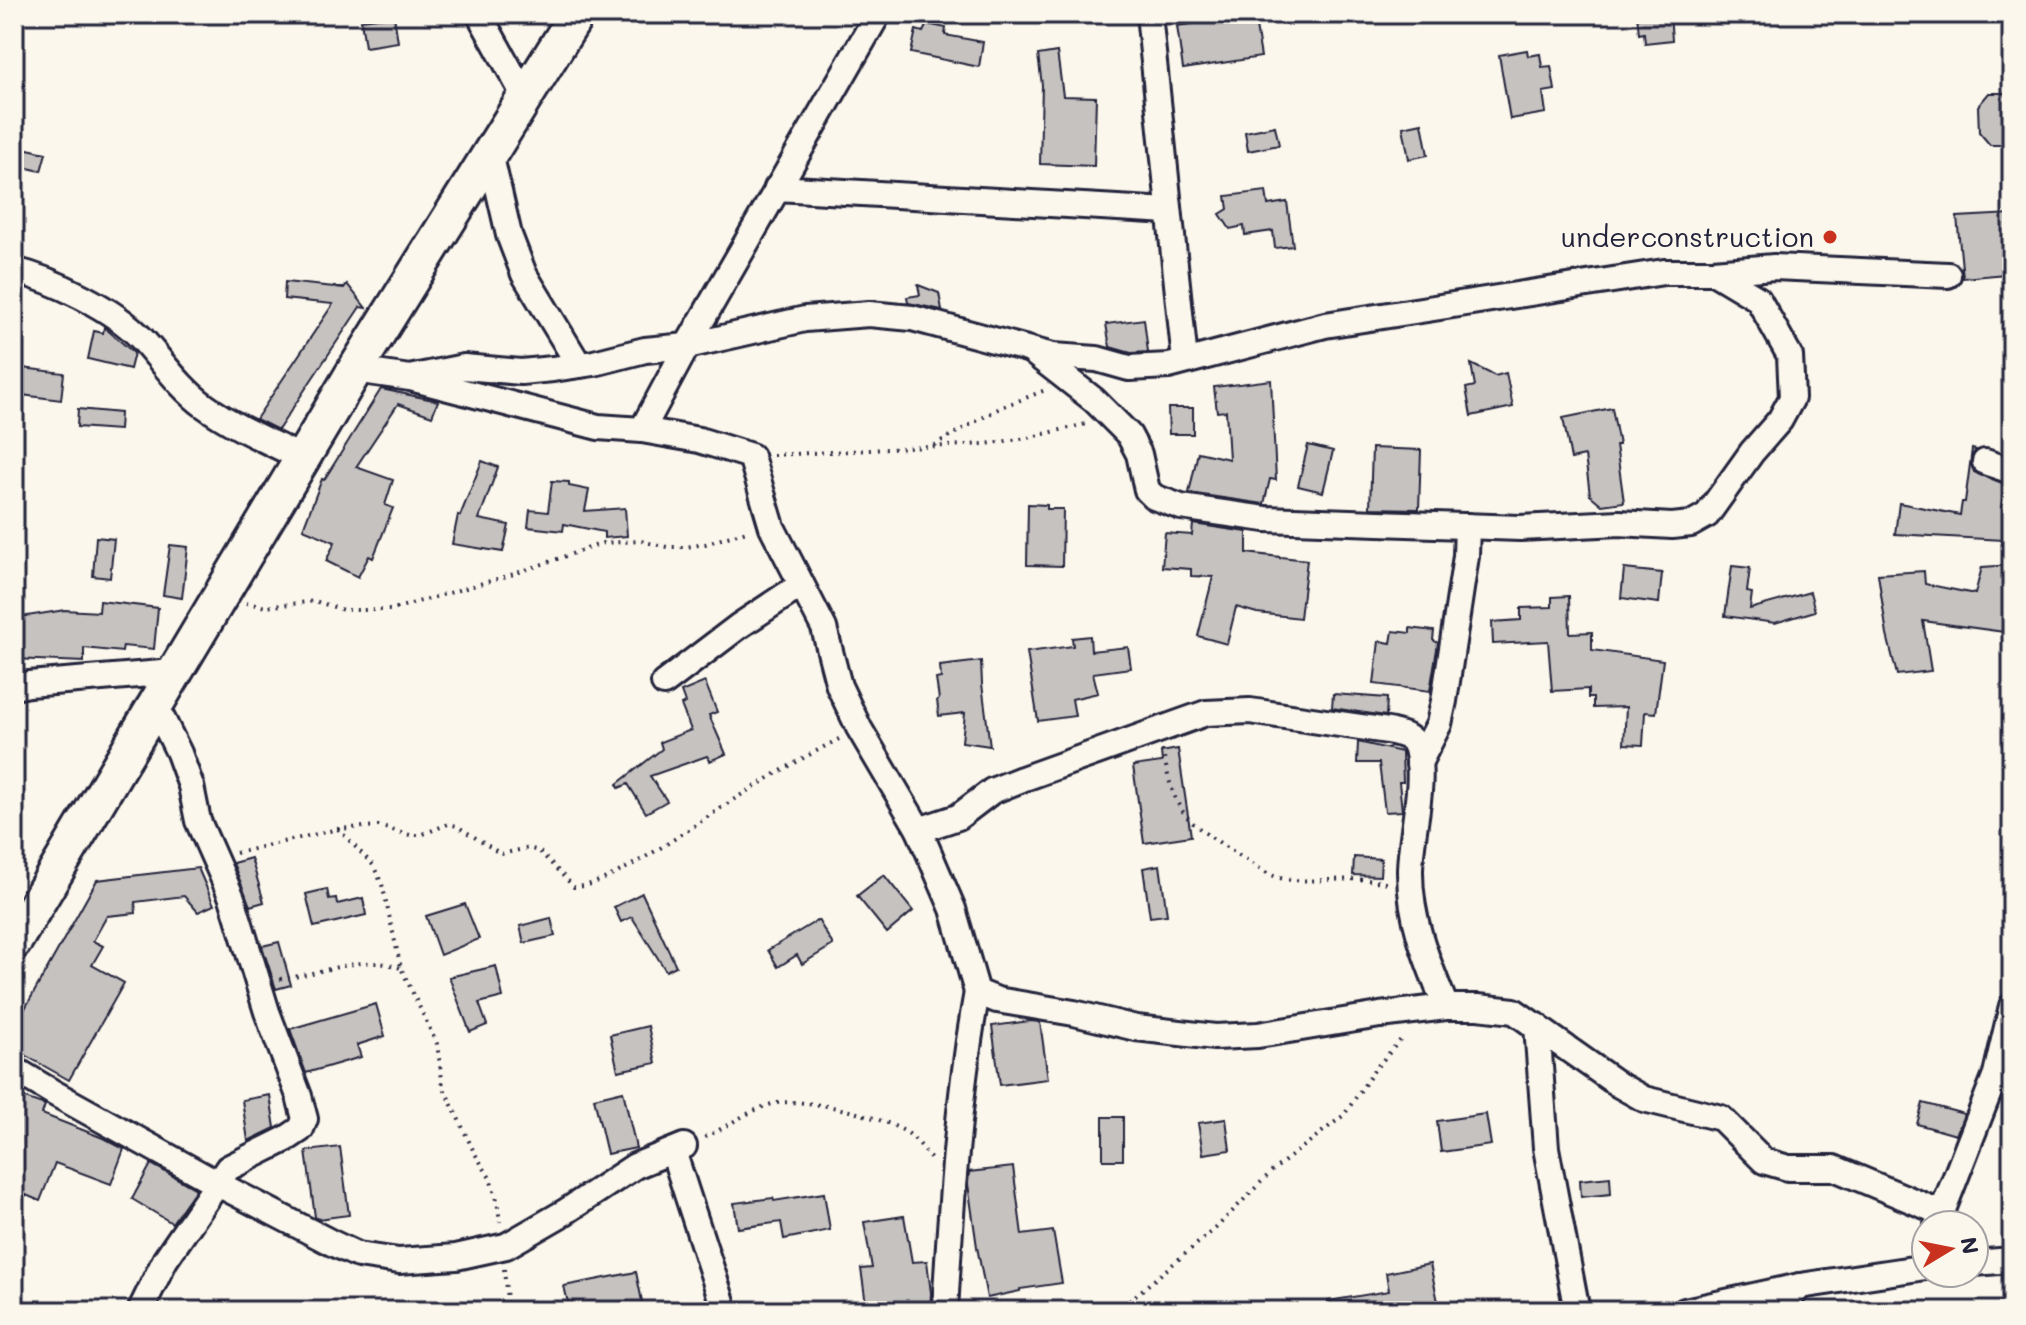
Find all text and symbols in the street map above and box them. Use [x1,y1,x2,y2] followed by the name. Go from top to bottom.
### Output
[1561,218,1814,254] place label: underconstruction
[1821,228,1839,246] marker: underconstruction
[1910,1209,1990,1289] north arrow
[1954,1235,1986,1256] text: N

